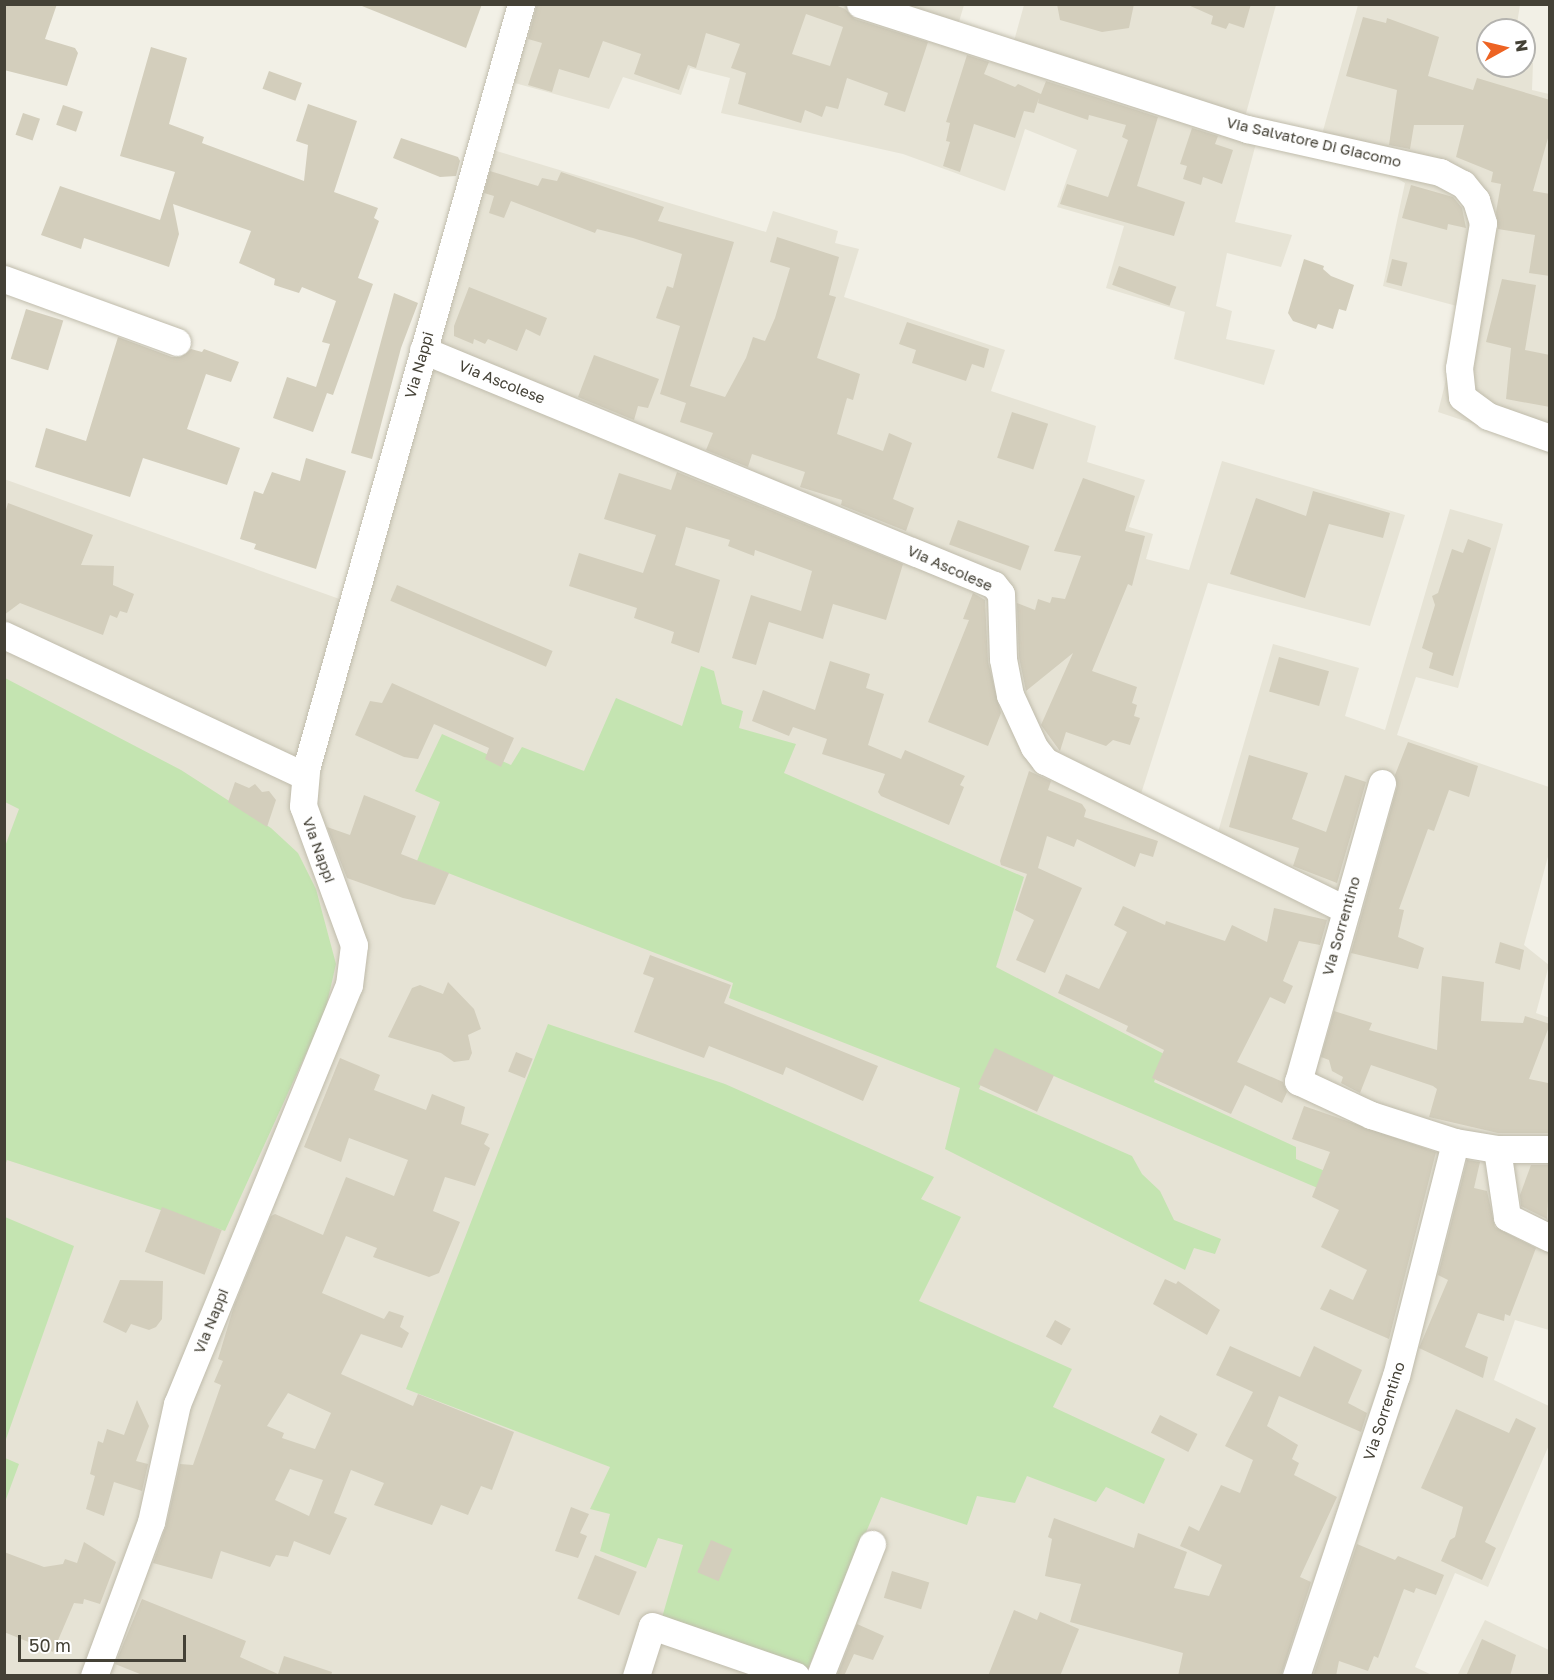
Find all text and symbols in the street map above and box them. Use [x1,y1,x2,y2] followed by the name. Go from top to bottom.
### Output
[1476,18,1536,78] north arrow
[1511,38,1533,53] text: N
[1225,113,1403,171] street label: Via Salvatore Di Giacomo
[401,330,437,400] street label: Via Nappi
[456,357,548,407] street label: Via Ascolese
[905,541,995,595] street label: Via Ascolese
[299,815,339,885] street label: Via Nappi
[1318,874,1364,978] street label: Via Sorrentino
[190,1286,232,1356] street label: Via Nappi
[1360,1359,1408,1463] street label: Via Sorrentino
[21,1623,189,1661] scale bar
[29,1634,71,1656] text: 50 m

